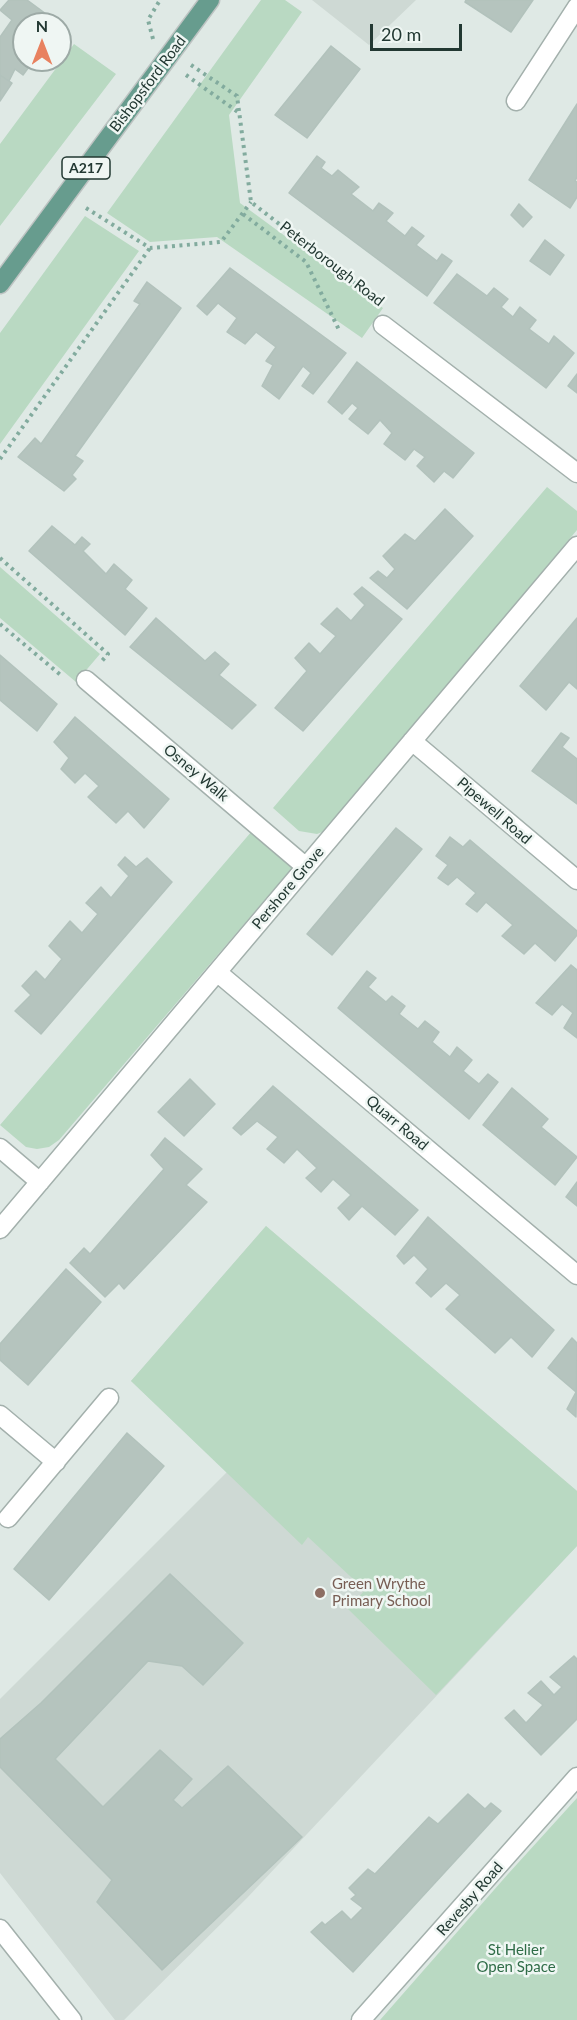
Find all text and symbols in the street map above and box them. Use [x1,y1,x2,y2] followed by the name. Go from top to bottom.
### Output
[12,12,72,72] north arrow
[373,12,464,50] scale bar
[36,16,48,35] text: N
[381,23,421,45] text: 20 m
[106,32,190,136] street label: Bishopsford Road
[62,157,110,179] road number: A217
[276,218,388,310] street label: Peterborough Road
[160,741,232,805] street label: Osney Walk
[453,774,535,848] street label: Pipewell Road
[248,843,328,933] street label: Pershore Grove
[362,1092,432,1154] street label: Quarr Road
[332,1575,431,1610] place label: Green Wrythe Primary School
[313,1586,327,1600] marker: Green Wrythe Primary School
[433,1859,507,1939] street label: Revesby Road
[476,1941,556,1976] park label: St Helier Open Space

